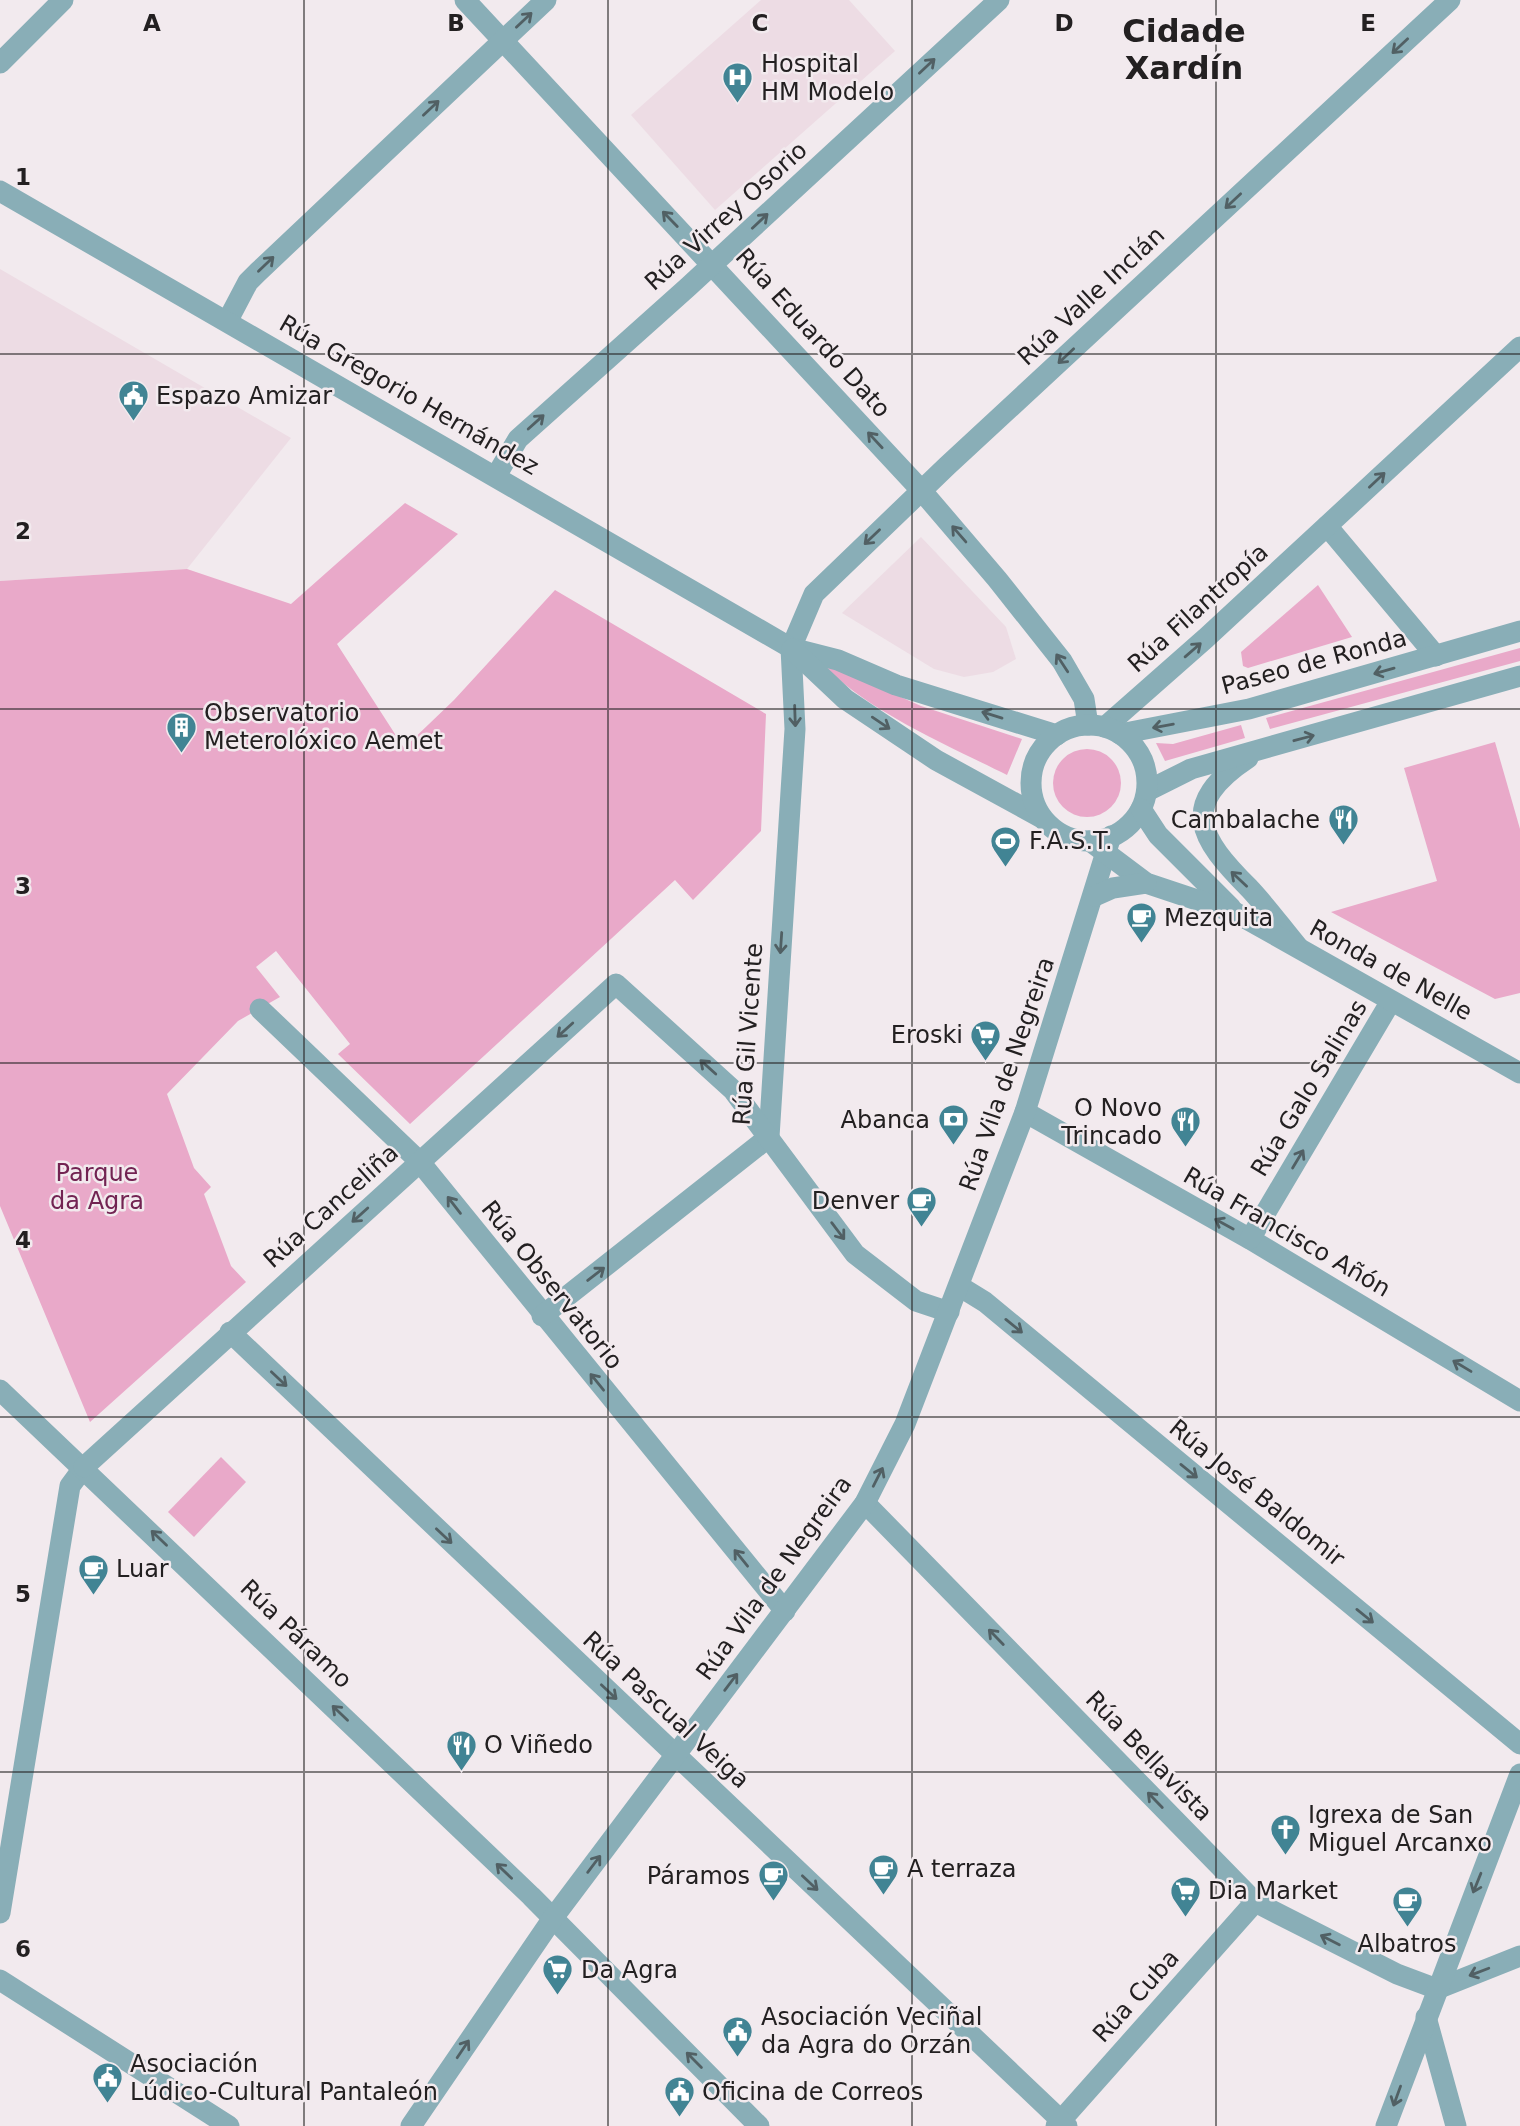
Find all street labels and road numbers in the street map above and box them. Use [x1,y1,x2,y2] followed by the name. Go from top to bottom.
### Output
[639,136,813,296] street label: Rúa Virrey Osorio
[1012,221,1170,371] street label: Rúa Valle Inclán
[730,243,896,423] street label: Rúa Eduardo Dato
[274,309,544,481] street label: Rúa Gregorio Hernández
[1122,538,1274,678] street label: Rúa Filantropía
[1218,624,1410,700] street label: Paseo de Ronda
[1305,914,1477,1026] street label: Ronda de Nelle
[728,942,768,1126] street label: Rúa Gil Vicente
[954,953,1060,1195] street label: Rúa Vila de Negreira
[1245,995,1373,1181] street label: Rúa Galo Salinas
[258,1138,404,1274] street label: Rúa Canceliña
[1179,1161,1395,1303] street label: Rúa Francisco Añón
[475,1195,629,1375] street label: Rúa Observatorio
[1164,1414,1350,1572] street label: Rúa José Baldomir
[690,1470,858,1686] street label: Rúa Vila de Negreira
[235,1574,357,1694] street label: Rúa Páramo
[577,1626,755,1794] street label: Rúa Pascual Veiga
[1080,1685,1218,1827] street label: Rúa Bellavista
[1087,1944,1185,2048] street label: Rúa Cuba

